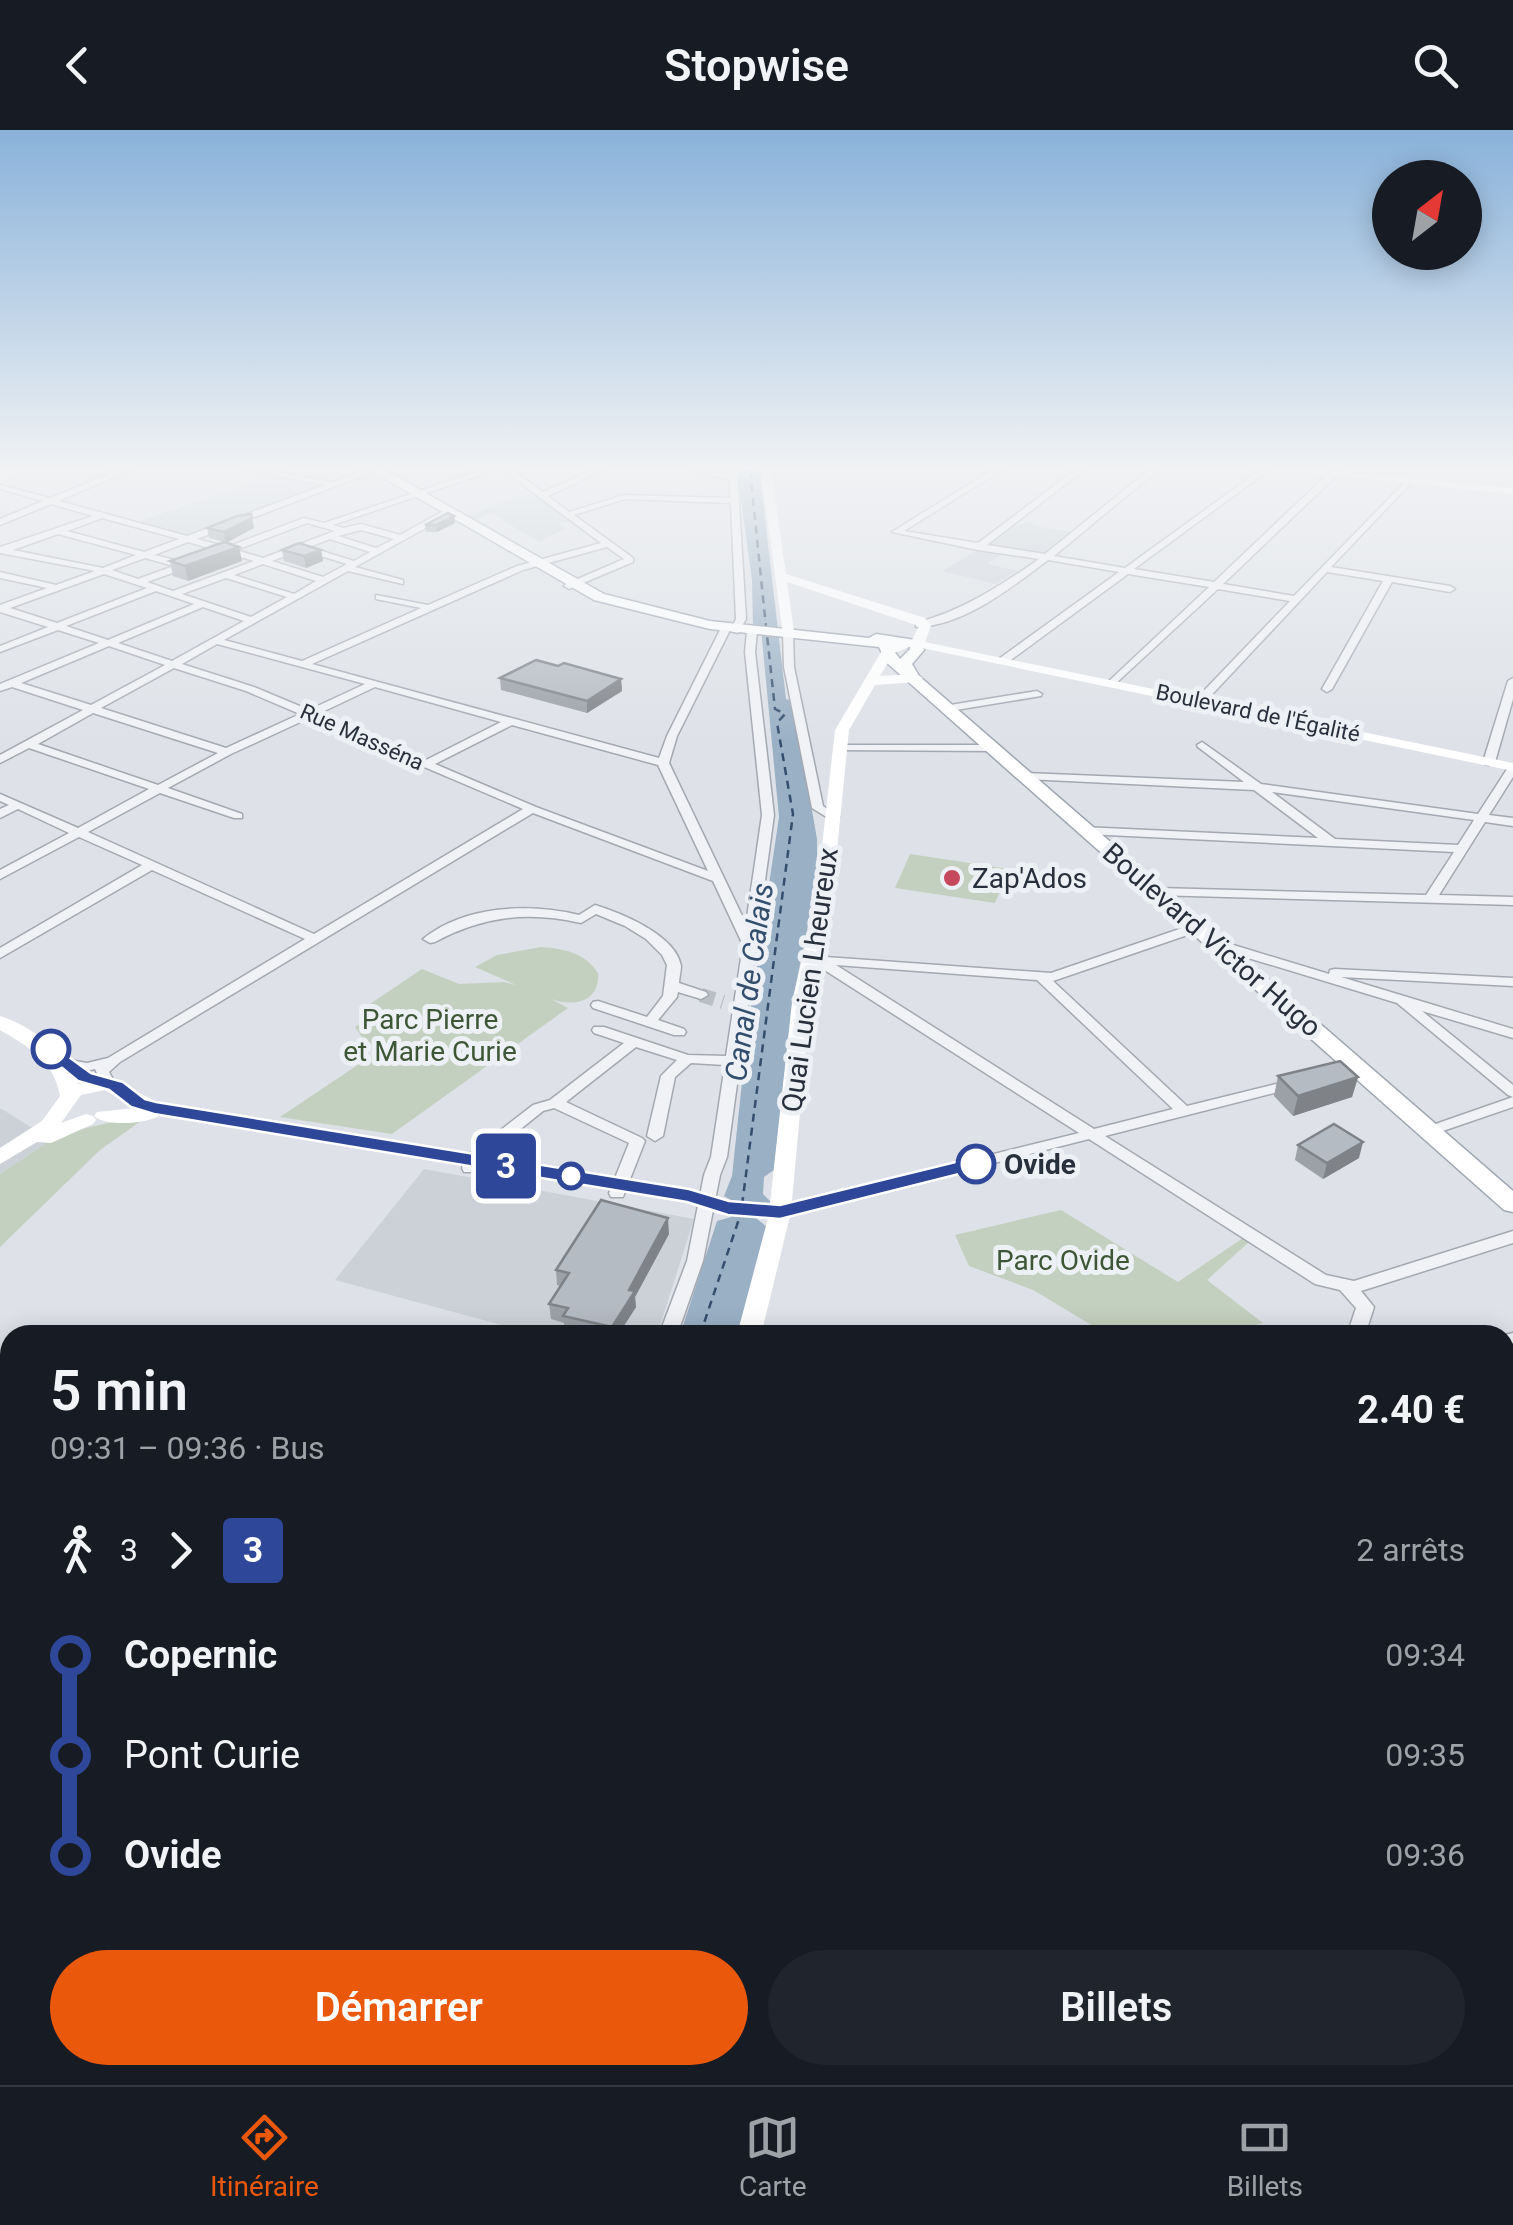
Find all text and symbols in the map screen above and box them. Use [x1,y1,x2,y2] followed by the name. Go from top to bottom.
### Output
[50,38,105,93] icon: back
[1408,38,1463,93] icon: search
[664,39,849,92] text: Stopwise
[1372,160,1482,270] north arrow
[1372,160,1482,270] map controls
[1154,679,1362,747] street label: Boulevard de l'Égalité
[296,699,428,775] street label: Rue Masséna
[1096,836,1328,1044] street label: Boulevard Victor Hugo
[775,846,845,1114] street label: Quai Lucien Lheureux
[972,862,1087,895] place label: Zap'Ados
[941,867,963,889] marker: Zap'Ados
[718,880,780,1084] water label: Canal de Calais
[343,1003,517,1068] park label: Parc Pierre et Marie Curie
[32,1030,70,1068] unlabelled marker
[474,1134,538,1198] line badge: 3
[957,1145,995,1183] marker: Ovide
[496,1146,516,1187] text: 3
[1004,1148,1076,1181] place label: Ovide
[558,1163,584,1189] unlabelled marker
[996,1244,1130,1277] park label: Parc Ovide
[50,1359,188,1423] text: 5 min
[1357,1388,1465,1432] text: 2.40 €
[50,1429,325,1467] text: 09:31 – 09:36 · Bus
[50,1523,105,1578] icon: walk
[153,1523,208,1578] icon: forward
[243,1530,263,1571] text: 3
[120,1531,138,1569] text: 3
[1356,1531,1465,1569] text: 2 arrêts
[124,1633,277,1677] text: Copernic
[1385,1636,1465,1674] text: 09:34
[124,1733,300,1777] text: Pont Curie
[1385,1736,1465,1774] text: 09:35
[124,1833,221,1877] text: Ovide
[1385,1836,1465,1874] text: 09:36
[50,1950,748,2065] button: Démarrer
[768,1950,1465,2065] button: Billets
[210,2110,319,2203] tab: Itinéraire
[739,2110,807,2203] tab: Carte
[1227,2110,1303,2203] tab: Billets

